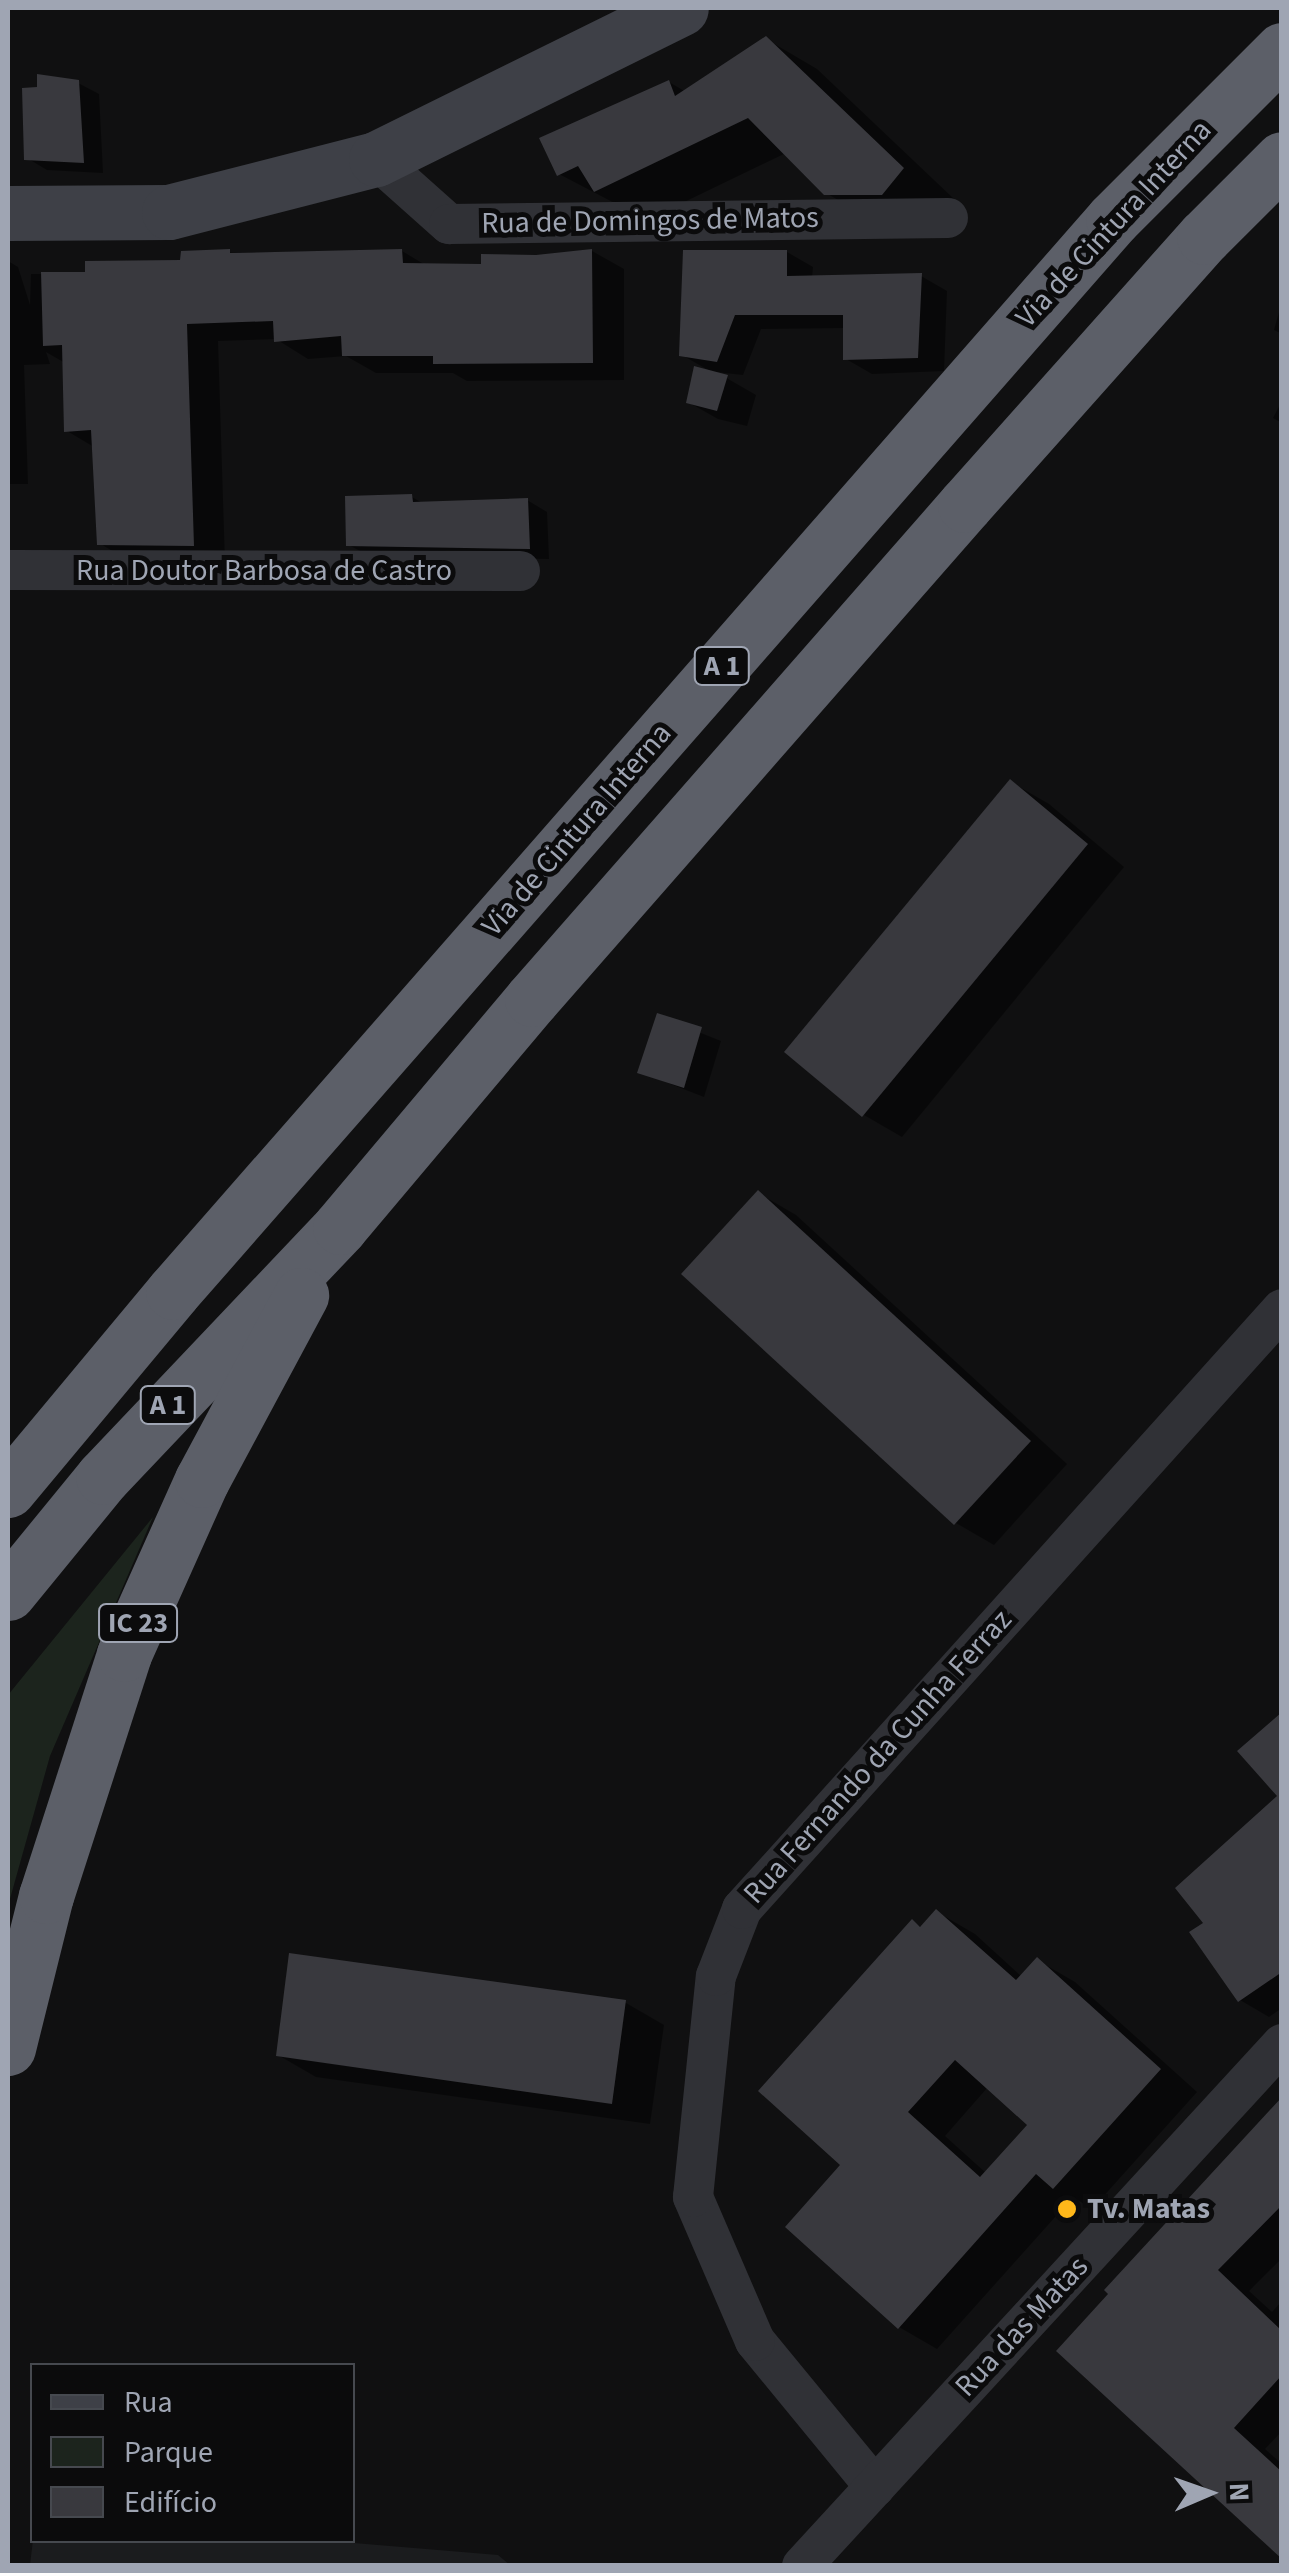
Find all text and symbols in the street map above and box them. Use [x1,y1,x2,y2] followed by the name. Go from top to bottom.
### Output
[1009,113,1219,335] street label: Via de Cintura Interna
[481,200,819,242] street label: Rua de Domingos de Matos
[76,553,452,589] street label: Rua Doutor Barbosa de Castro
[692,643,752,689] road number: A 1
[475,716,679,944] street label: Via de Cintura Interna
[138,1382,198,1428] road number: A 1
[98,1600,178,1646] road number: IC 23
[736,1603,1020,1911] street label: Rua Fernando da Cunha Ferraz
[1087,2191,1210,2227] place label: Tv. Matas
[1056,2198,1078,2220] marker: Tv. Matas
[948,2249,1096,2405] street label: Rua das Matas
[30,2363,355,2543] legend
[124,2381,173,2424] text: Rua
[124,2431,213,2474] text: Parque
[1159,2443,1259,2543] north arrow
[124,2481,217,2524] text: Edifício
[1219,2482,1259,2502] text: N

